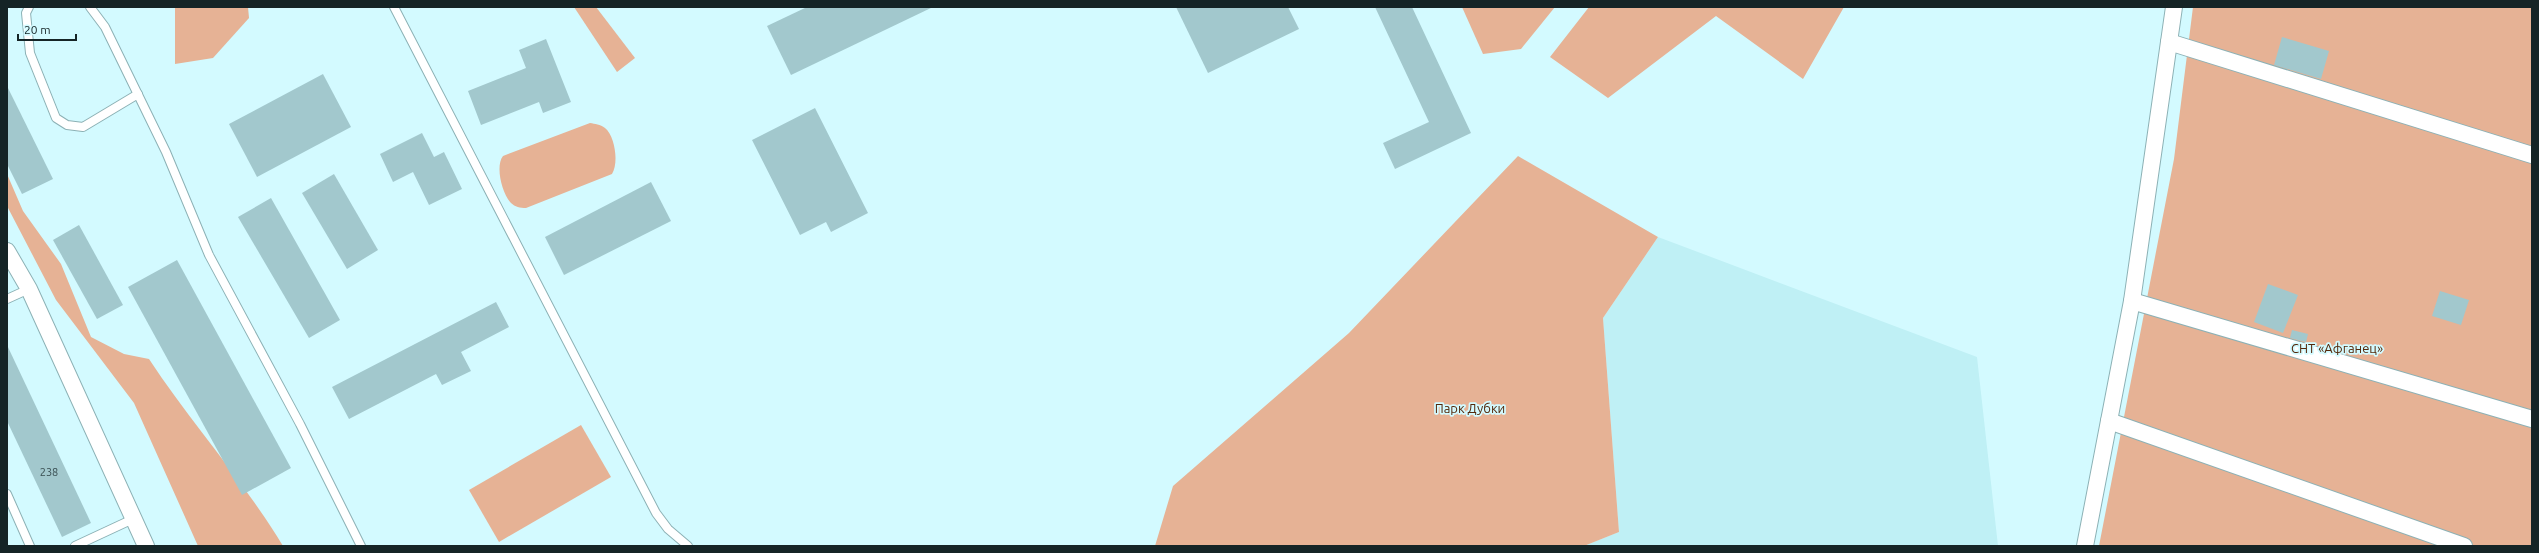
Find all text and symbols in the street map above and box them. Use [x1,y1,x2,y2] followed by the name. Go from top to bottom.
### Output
[18,16,76,42] scale bar
[24,23,51,36] text: 20 m
[2291,341,2383,355] park label: СНТ «Афганец»
[1435,401,1505,415] park label: Парк Дубки
[40,466,58,478] house number: 238

